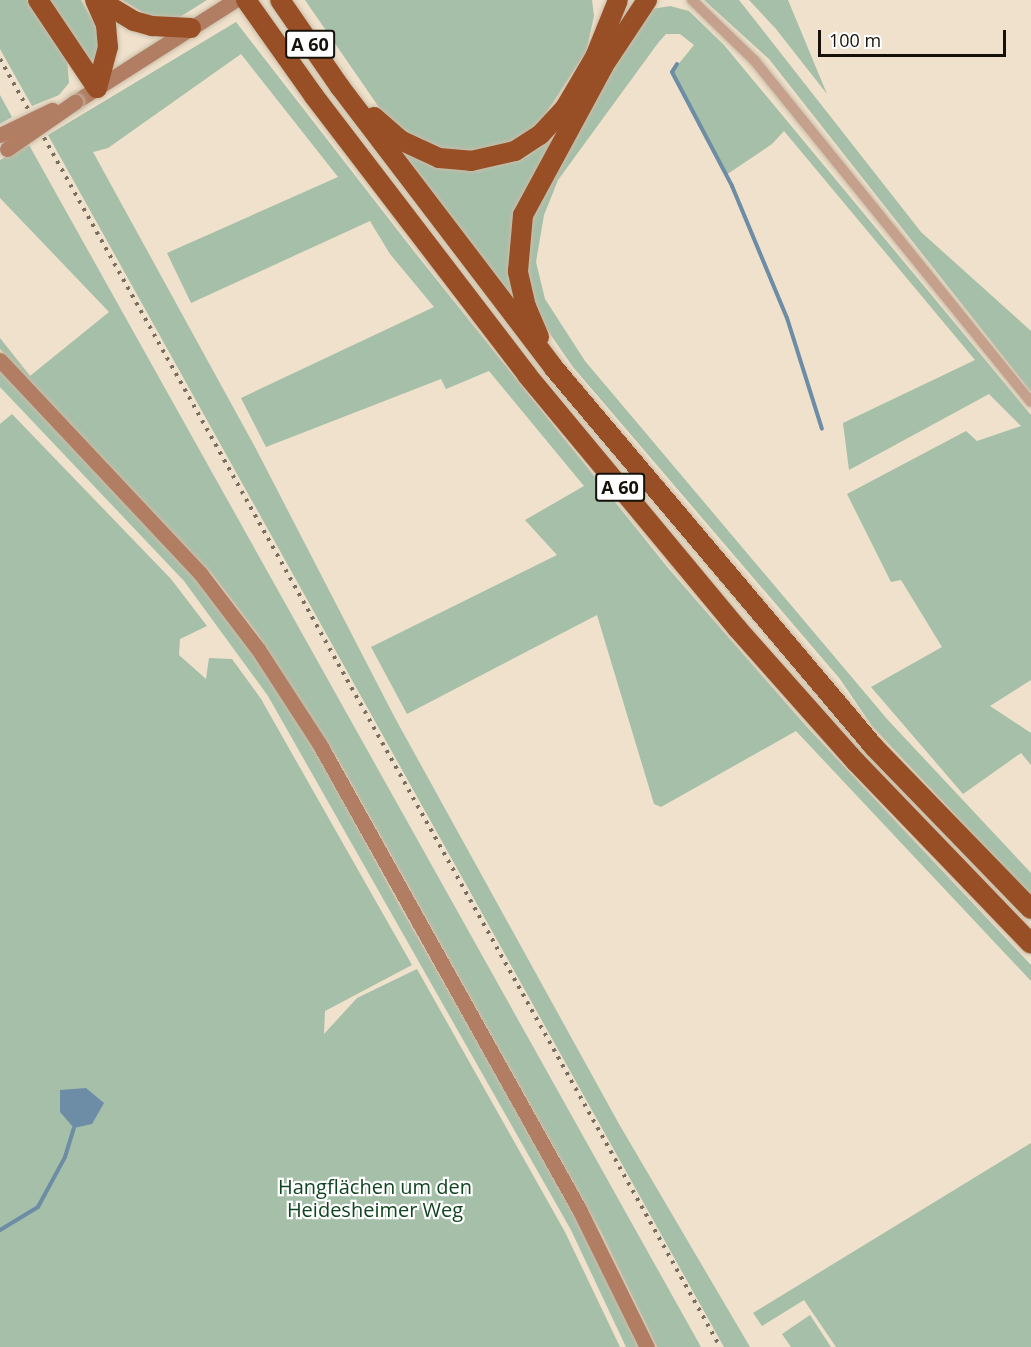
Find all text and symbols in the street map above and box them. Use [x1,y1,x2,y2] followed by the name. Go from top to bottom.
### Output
[821,18,1008,56] scale bar
[829,28,881,52] text: 100 m
[284,29,336,59] road number: A 60
[594,472,646,502] road number: A 60
[278,1175,472,1222] park label: Hangflächen um den Heidesheimer Weg

